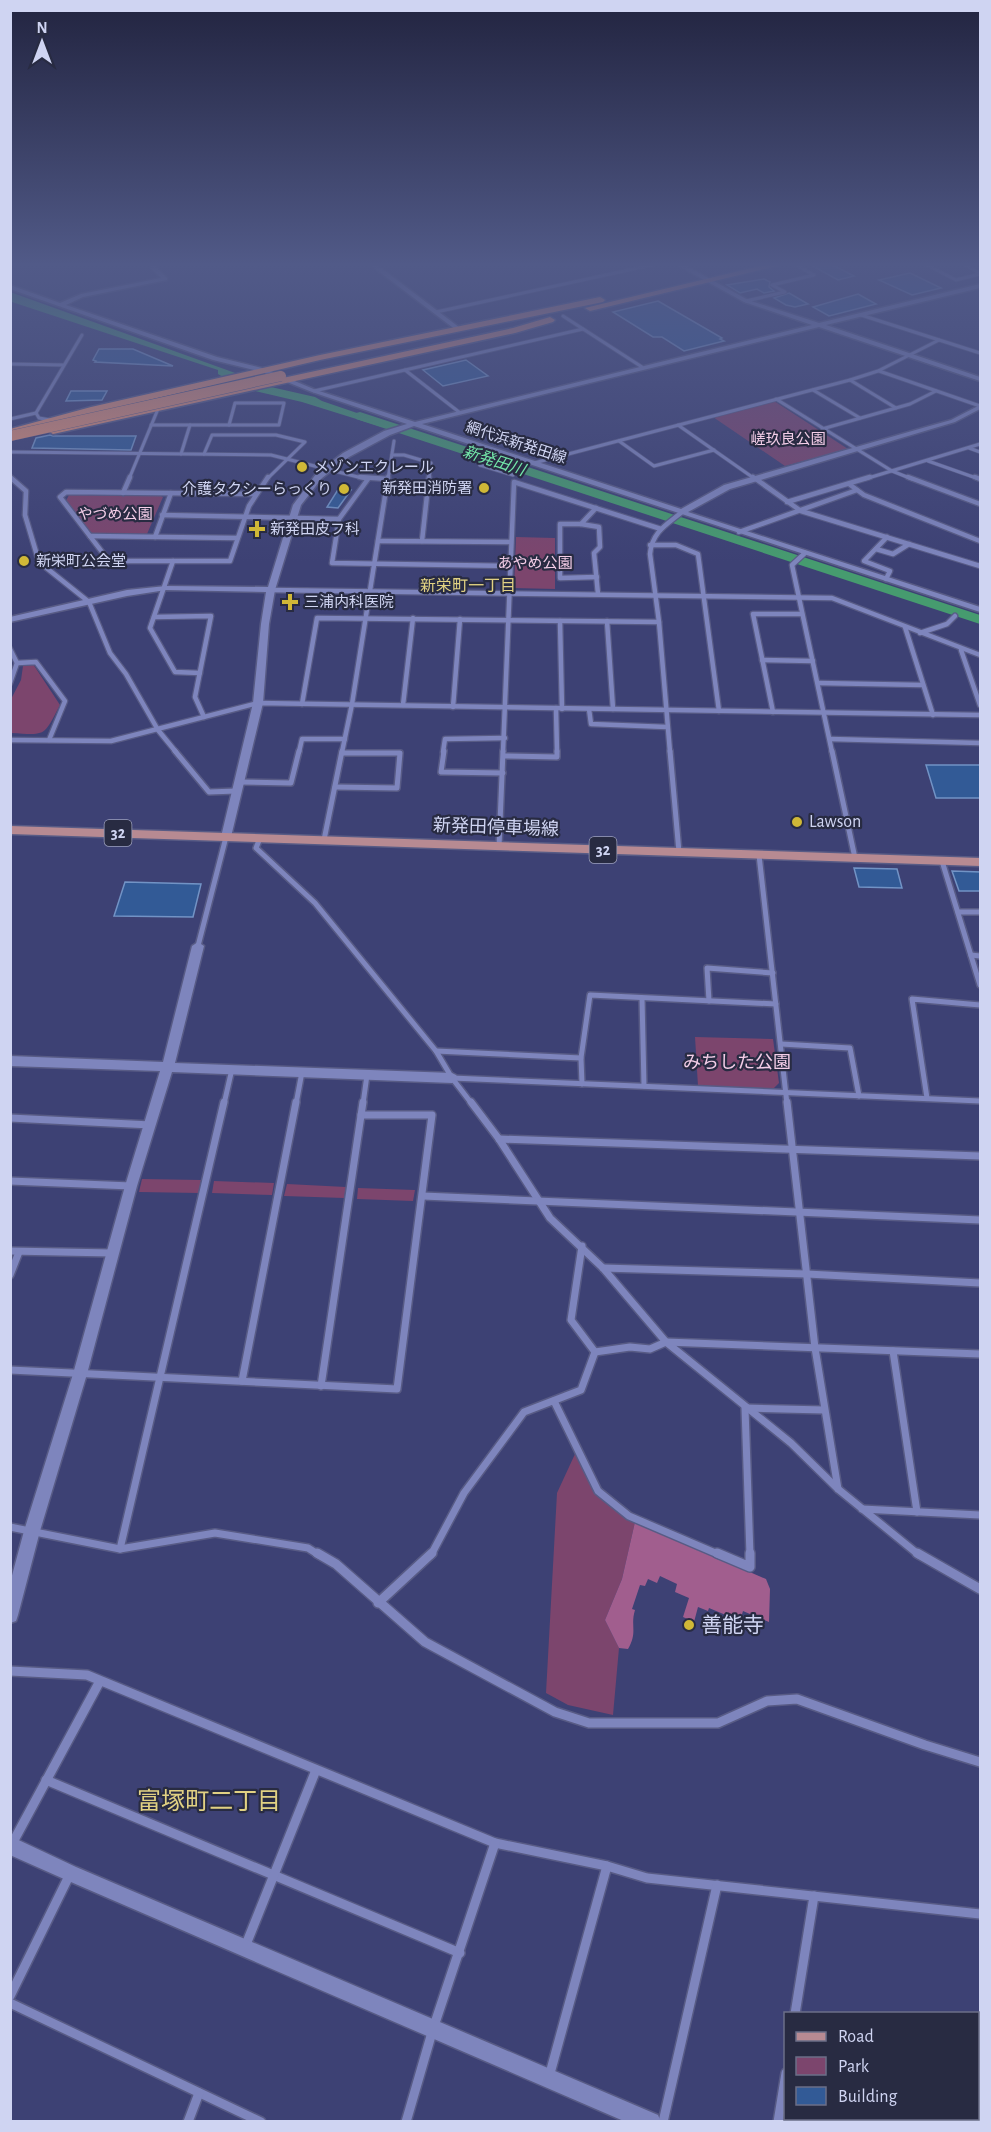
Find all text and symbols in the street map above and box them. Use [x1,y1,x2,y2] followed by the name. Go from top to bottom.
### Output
[12,12,72,72] north arrow
[36,20,48,36] text: N
[464,418,569,466] street label: 網代浜新発田線
[750,430,826,447] park label: 嵯玖良公園
[461,443,529,479] water label: 新発田川
[314,459,434,475] place label: メゾンエクレール
[295,460,309,474] marker: メゾンエクレール
[382,480,472,496] place label: 新発田消防署
[182,481,332,497] place label: 介護タクシーらっくり
[477,481,491,495] marker: 新発田消防署
[337,482,351,496] marker: 介護タクシーらっくり
[77,506,153,522] park label: やづめ公園
[248,520,266,538] marker: 新発田皮フ科
[270,521,360,537] place label: 新発田皮フ科
[36,553,126,569] place label: 新栄町公会堂
[17,554,31,568] marker: 新栄町公会堂
[497,555,573,571] park label: あやめ公園
[420,577,516,594] district label: 新栄町一丁目
[281,593,299,611] marker: 三浦内科医院
[304,593,394,610] place label: 三浦内科医院
[809,813,861,831] place label: Lawson
[433,815,559,839] street label: 新発田停車場線
[790,815,804,829] marker: Lawson
[104,820,132,846] road number: 32
[590,837,616,863] road number: 32
[683,1053,791,1072] park label: みちした公園
[701,1614,764,1636] place label: 善能寺
[682,1618,696,1632] marker: 善能寺
[137,1788,281,1814] district label: 富塚町二丁目
[784,2012,979,2120] legend
[838,2028,874,2046] text: Road
[838,2058,870,2076] text: Park
[838,2088,898,2106] text: Building

